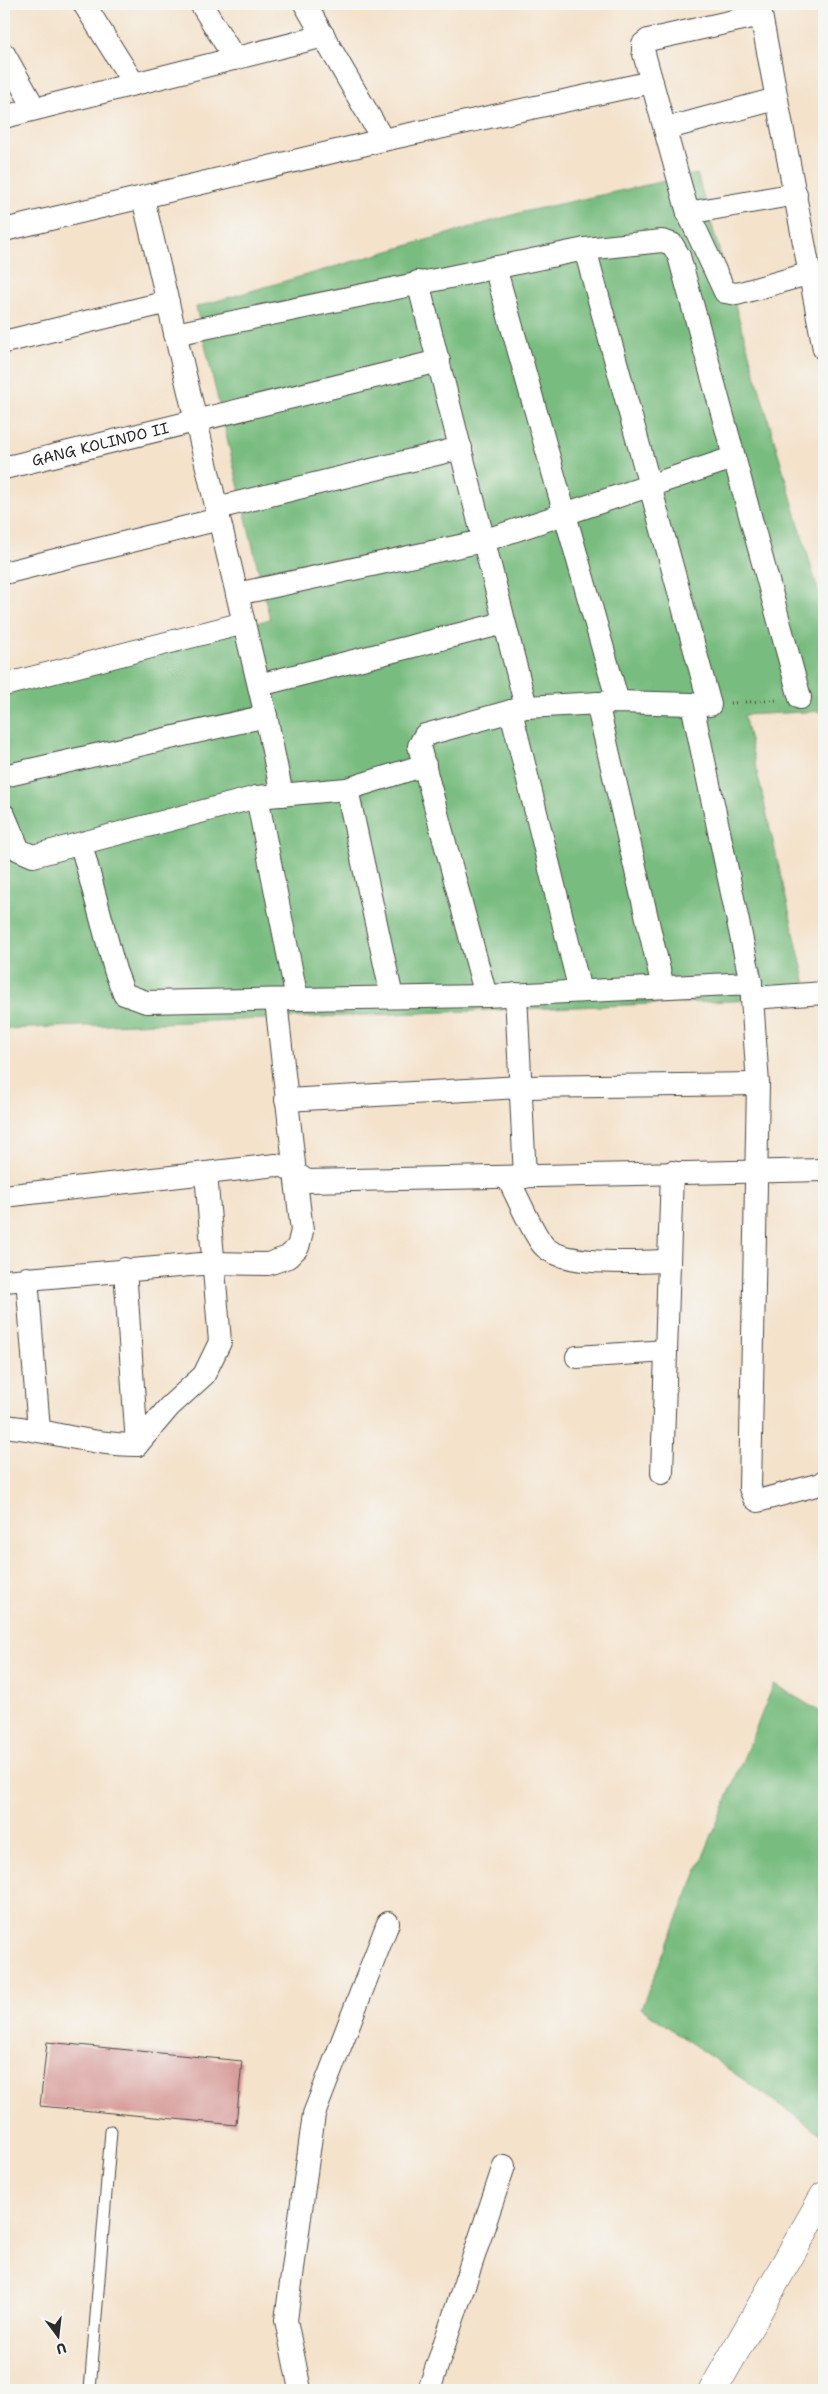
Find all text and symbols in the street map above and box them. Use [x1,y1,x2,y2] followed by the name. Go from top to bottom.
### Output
[30,418,171,471] street label: GANG KOLINDO II
[32,2312,82,2362] north arrow
[54,2339,68,2358] text: U

